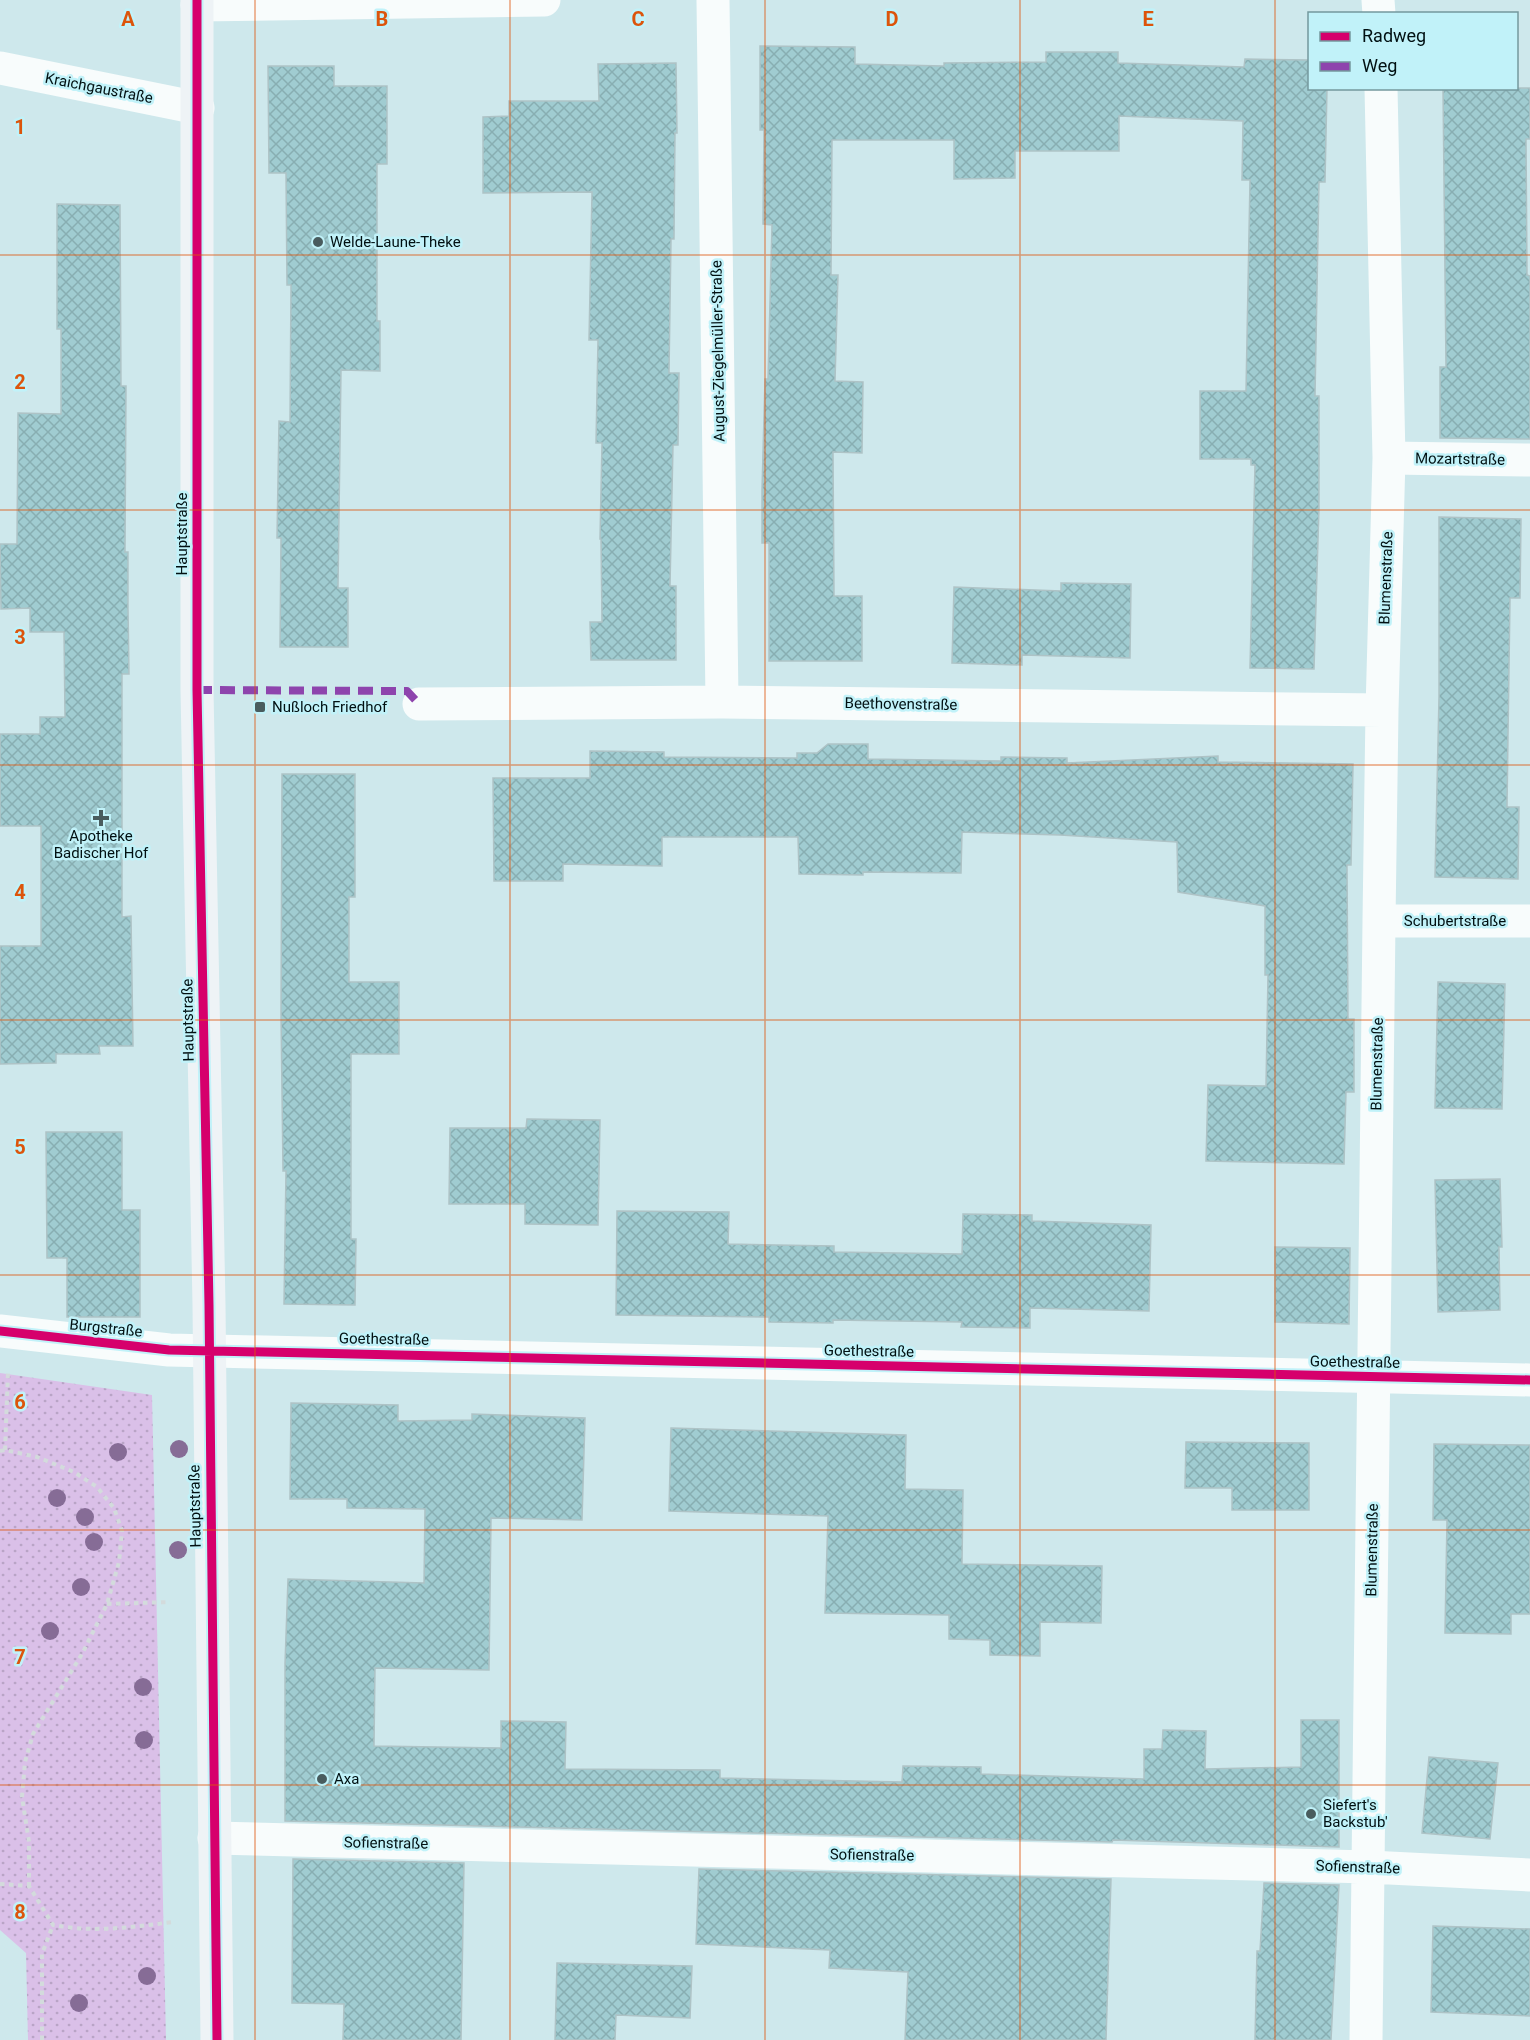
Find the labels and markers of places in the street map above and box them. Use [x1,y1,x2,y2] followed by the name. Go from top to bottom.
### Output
[330,233,461,251] place label: Welde-Laune-Theke
[311,235,325,249] marker: Welde-Laune-Theke
[272,698,388,716] place label: Nußloch Friedhof
[253,700,267,714] marker: Nußloch Friedhof
[94,811,108,825] marker: Apotheke Badischer Hof
[54,827,149,862] place label: Apotheke Badischer Hof
[334,1770,359,1788] place label: Axa
[315,1772,329,1786] marker: Axa
[1323,1796,1388,1831] place label: Siefert's Backstub'
[1304,1807,1318,1821] marker: Siefert's Backstub'

